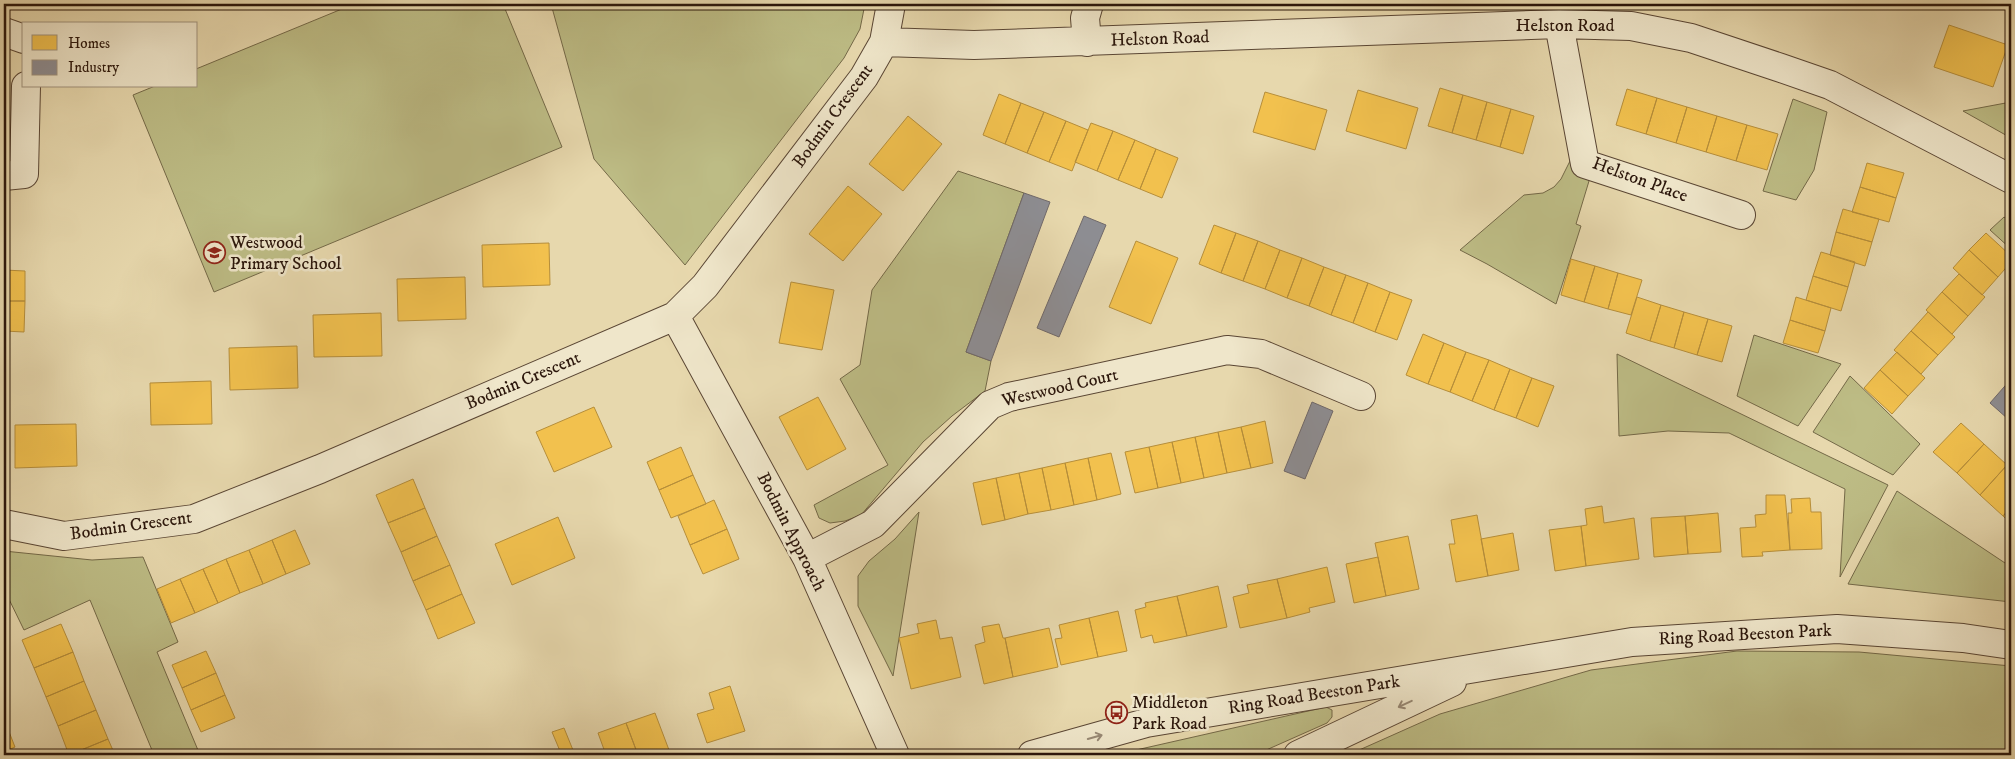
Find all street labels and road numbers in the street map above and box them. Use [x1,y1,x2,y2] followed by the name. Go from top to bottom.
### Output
[1516,15,1614,37] street label: Helston Road
[1110,26,1210,52] street label: Helston Road
[788,60,878,172] street label: Bodmin Crescent
[1589,153,1691,207] street label: Helston Place
[462,347,584,415] street label: Bodmin Crescent
[999,364,1120,412] street label: Westwood Court
[752,469,831,596] street label: Bodmin Approach
[69,507,194,545] street label: Bodmin Crescent
[1658,619,1832,651] street label: Ring Road Beeston Park
[1227,671,1401,719] street label: Ring Road Beeston Park

